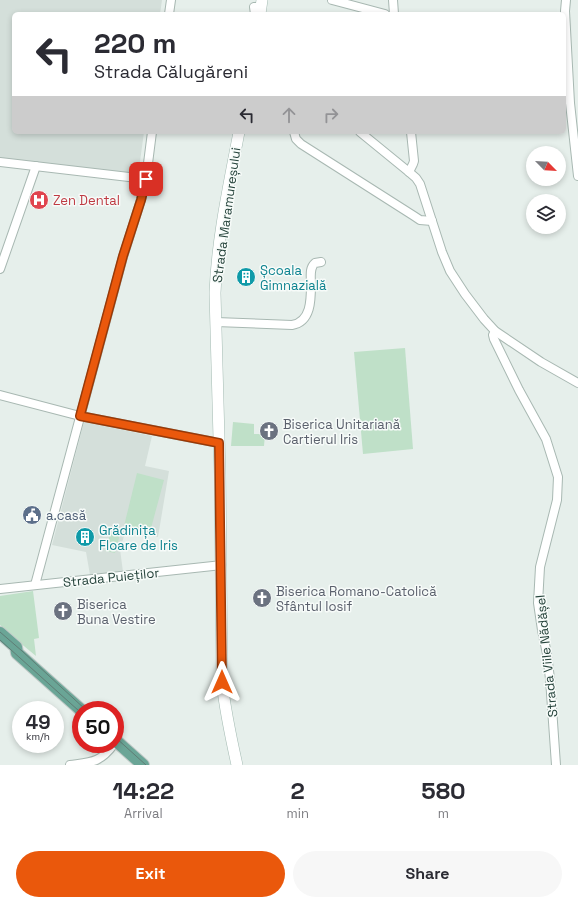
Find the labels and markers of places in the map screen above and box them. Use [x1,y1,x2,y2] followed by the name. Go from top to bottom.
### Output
[129,162,163,196] pin
[28,189,50,211] hospital icon: Zen Dental
[53,192,120,209] place label: Zen Dental
[260,262,327,294] place label: Școala Gimnazială
[235,266,257,288] building icon: Școala Gimnazială
[283,416,401,448] place label: Biserica Unitariană Cartierul Iris
[258,420,280,442] church icon: Biserica Unitariană Cartierul Iris
[21,504,43,526] public building icon: a.casă
[46,507,87,524] place label: a.casă
[99,522,178,554] place label: Grădinița Floare de Iris
[74,526,96,548] building icon: Grădinița Floare de Iris
[276,583,437,615] place label: Biserica Romano-Catolică Sfântul Iosif
[251,587,273,609] church icon: Biserica Romano-Catolică Sfântul Iosif
[77,596,156,628] place label: Biserica Buna Vestire
[52,600,74,622] church icon: Biserica Buna Vestire

